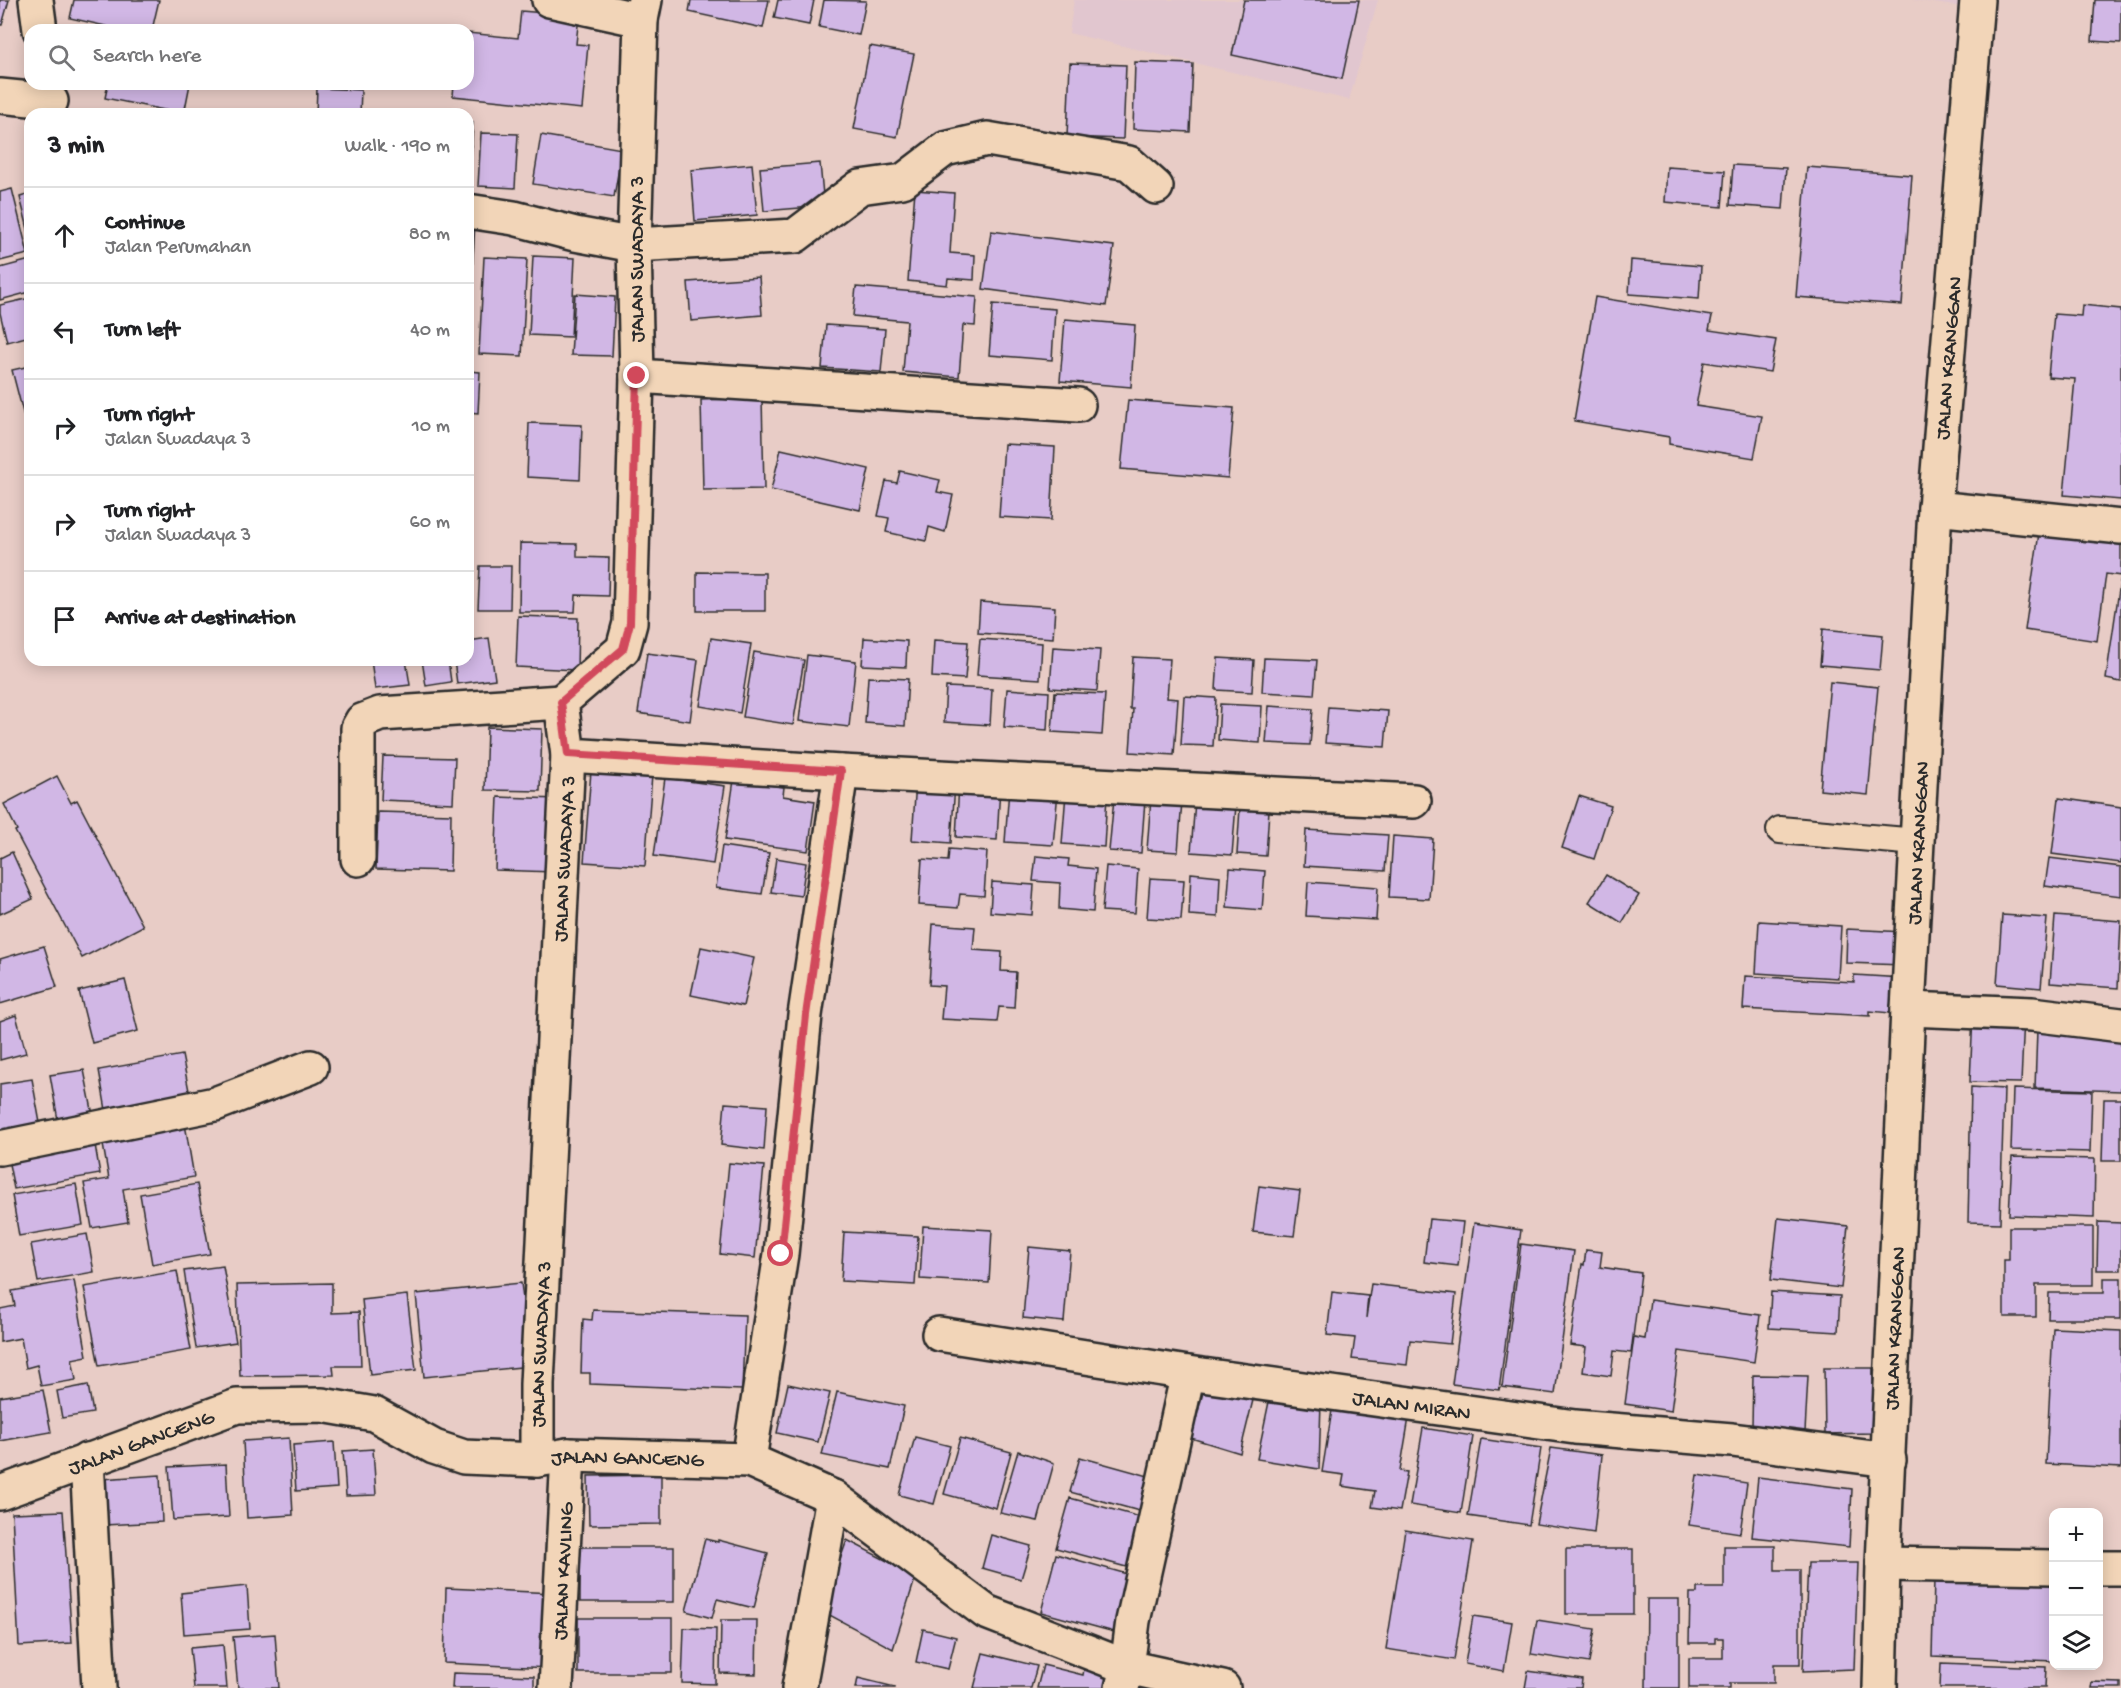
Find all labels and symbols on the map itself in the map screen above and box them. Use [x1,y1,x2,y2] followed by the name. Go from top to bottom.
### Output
[627,176,652,342] street label: JALAN SWADAYA 3
[1932,276,1970,441] street label: JALAN KRANGGAN
[623,362,649,388] route end
[1904,761,1937,925] street label: JALAN KRANGGAN
[550,775,583,943] street label: JALAN SWADAYA 3
[767,1240,793,1266] route start
[1881,1246,1913,1411] street label: JALAN KRANGGAN
[528,1260,559,1427] street label: JALAN SWADAYA 3
[1351,1387,1472,1428] street label: JALAN MIRAN
[66,1406,219,1483] street label: JALAN GANCENG
[549,1445,705,1475] street label: JALAN GANCENG
[549,1501,582,1641] street label: JALAN KAVLING

